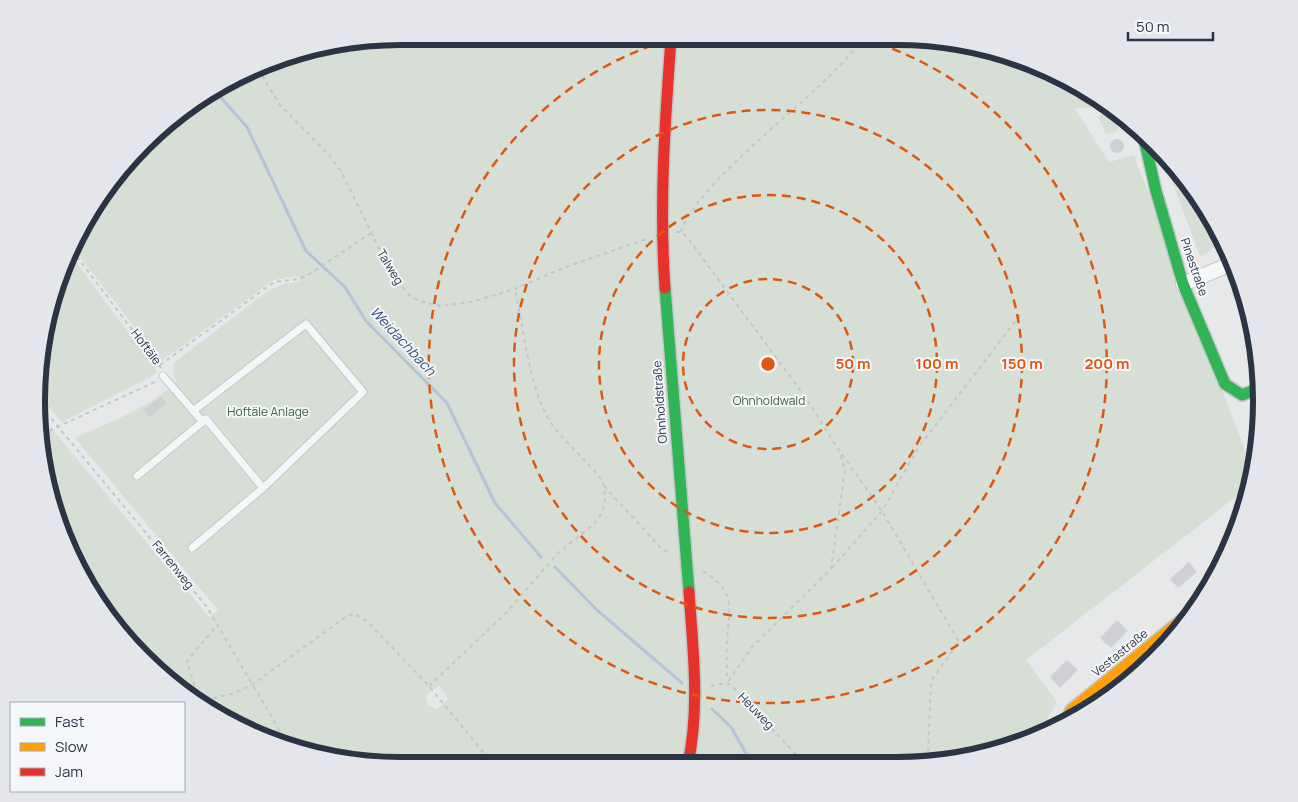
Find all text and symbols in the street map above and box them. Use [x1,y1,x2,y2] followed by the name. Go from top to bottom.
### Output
[1128,10,1213,42] scale bar
[1136,16,1170,37] text: 50 m
[1177,236,1212,298] street label: Pinestraße
[373,246,408,288] street label: Talweg
[366,302,441,380] water label: Weidachbach
[127,325,165,368] street label: Hoftäle
[835,353,871,374] text: 50 m
[916,353,958,374] text: 100 m
[1001,353,1043,374] text: 150 m
[1084,353,1130,374] text: 200 m
[759,355,777,373] centre of rings
[648,360,671,444] street label: Ohnholdstraße
[733,392,805,409] park label: Ohnholdwald
[227,403,309,420] park label: Hoftäle Anlage
[149,537,198,593] street label: Farrenweg
[1088,625,1151,680] street label: Vestastraße
[734,688,778,733] street label: Heuweg
[10,702,185,792] legend
[55,711,84,732] text: Fast
[55,736,88,757] text: Slow
[55,761,83,782] text: Jam

